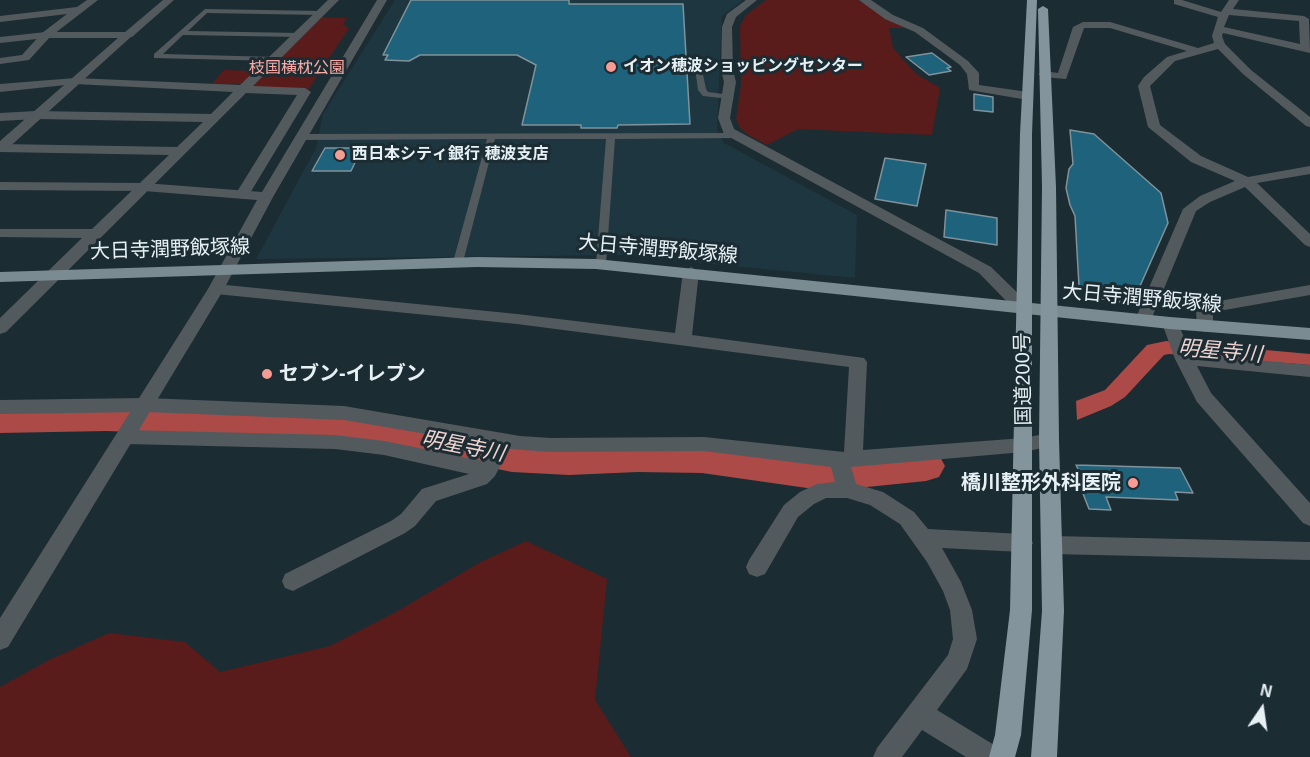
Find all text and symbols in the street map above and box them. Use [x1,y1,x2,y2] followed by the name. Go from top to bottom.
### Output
[623,57,863,77] place label: イオン穂波ショッピングセンター
[249,59,345,79] park label: 枝国横枕公園
[604,60,618,74] marker: イオン穂波ショッピングセンター
[352,145,548,165] place label: 西日本シティ銀行 穂波支店
[333,148,347,162] marker: 西日本シティ銀行 穂波支店
[577,231,739,269] street label: 大日寺潤野飯塚線
[90,235,250,265] street label: 大日寺潤野飯塚線
[1061,280,1223,318] street label: 大日寺潤野飯塚線
[1011,332,1037,426] street label: 国道200号
[1177,336,1263,368] water label: 明星寺川
[279,362,426,386] place label: セブン-イレブン
[260,367,274,381] marker: セブン-イレブン
[419,427,507,467] water label: 明星寺川
[961,471,1121,495] place label: 橋川整形外科医院
[1126,476,1140,490] marker: 橋川整形外科医院
[1232,679,1292,739] north arrow
[1259,681,1274,701] text: N

